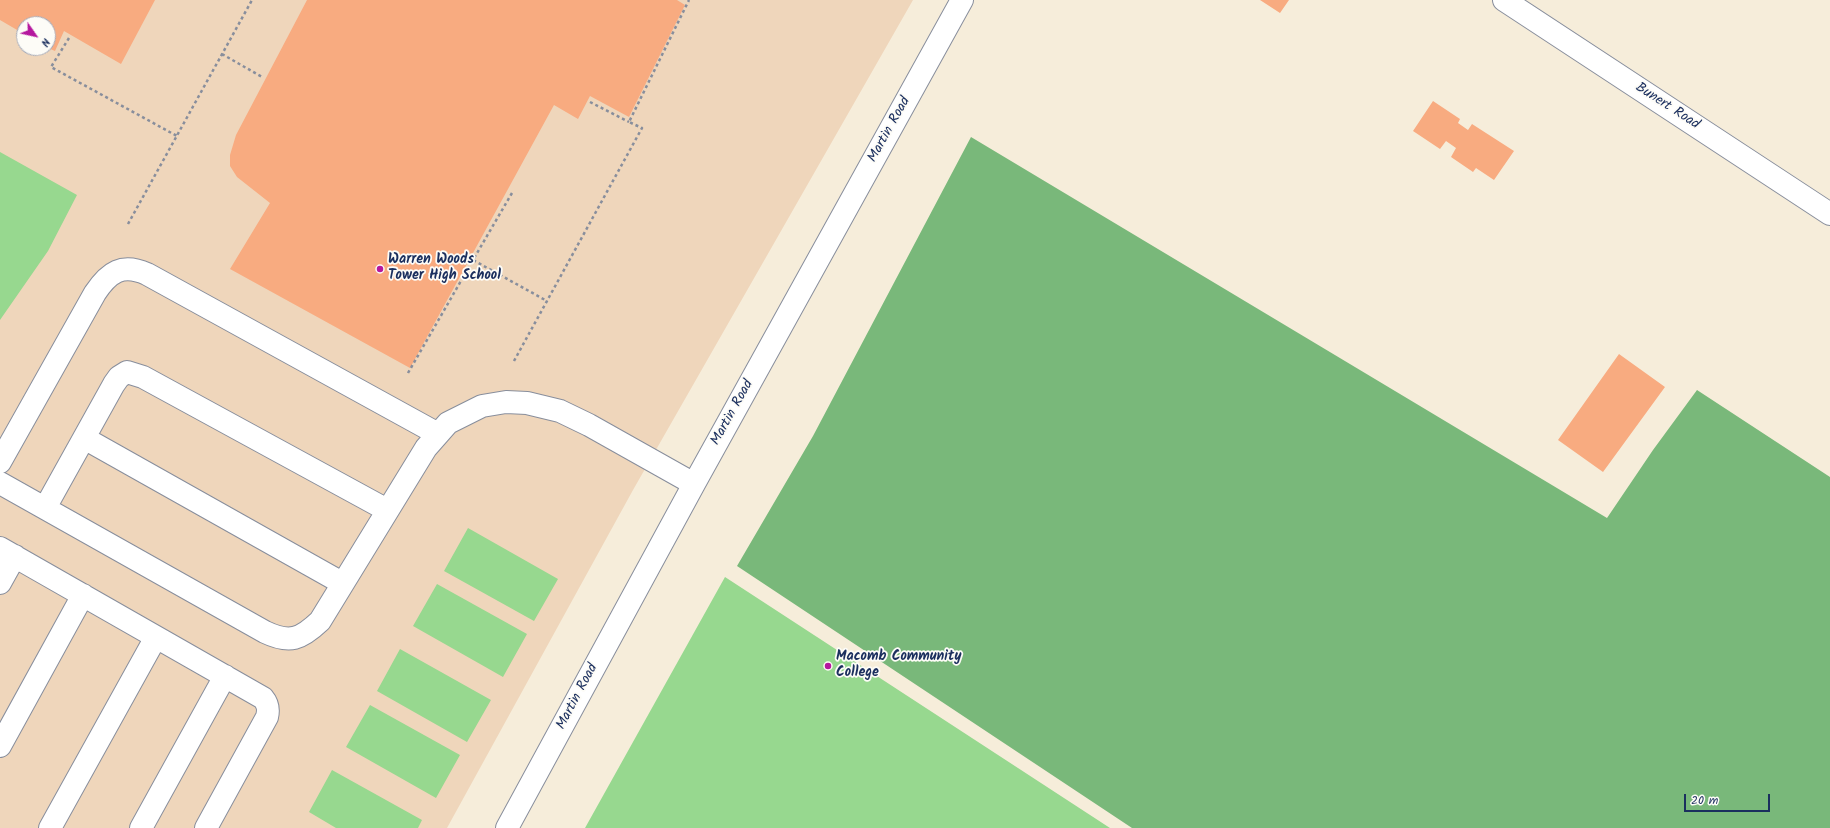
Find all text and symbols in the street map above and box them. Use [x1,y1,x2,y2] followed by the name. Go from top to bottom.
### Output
[16,16,56,56] north arrow
[36,34,55,50] text: N
[1632,80,1702,134] street label: Bunert Road
[865,94,915,166] street label: Martin Road
[388,253,501,286] place label: Warren Woods Tower High School
[375,264,385,274] marker: Warren Woods Tower High School
[708,377,758,449] street label: Martin Road
[836,650,961,682] place label: Macomb Community College
[554,661,602,733] street label: Martin Road
[823,661,833,671] marker: Macomb Community College
[1686,786,1772,812] scale bar
[1691,791,1718,810] text: 20 m

